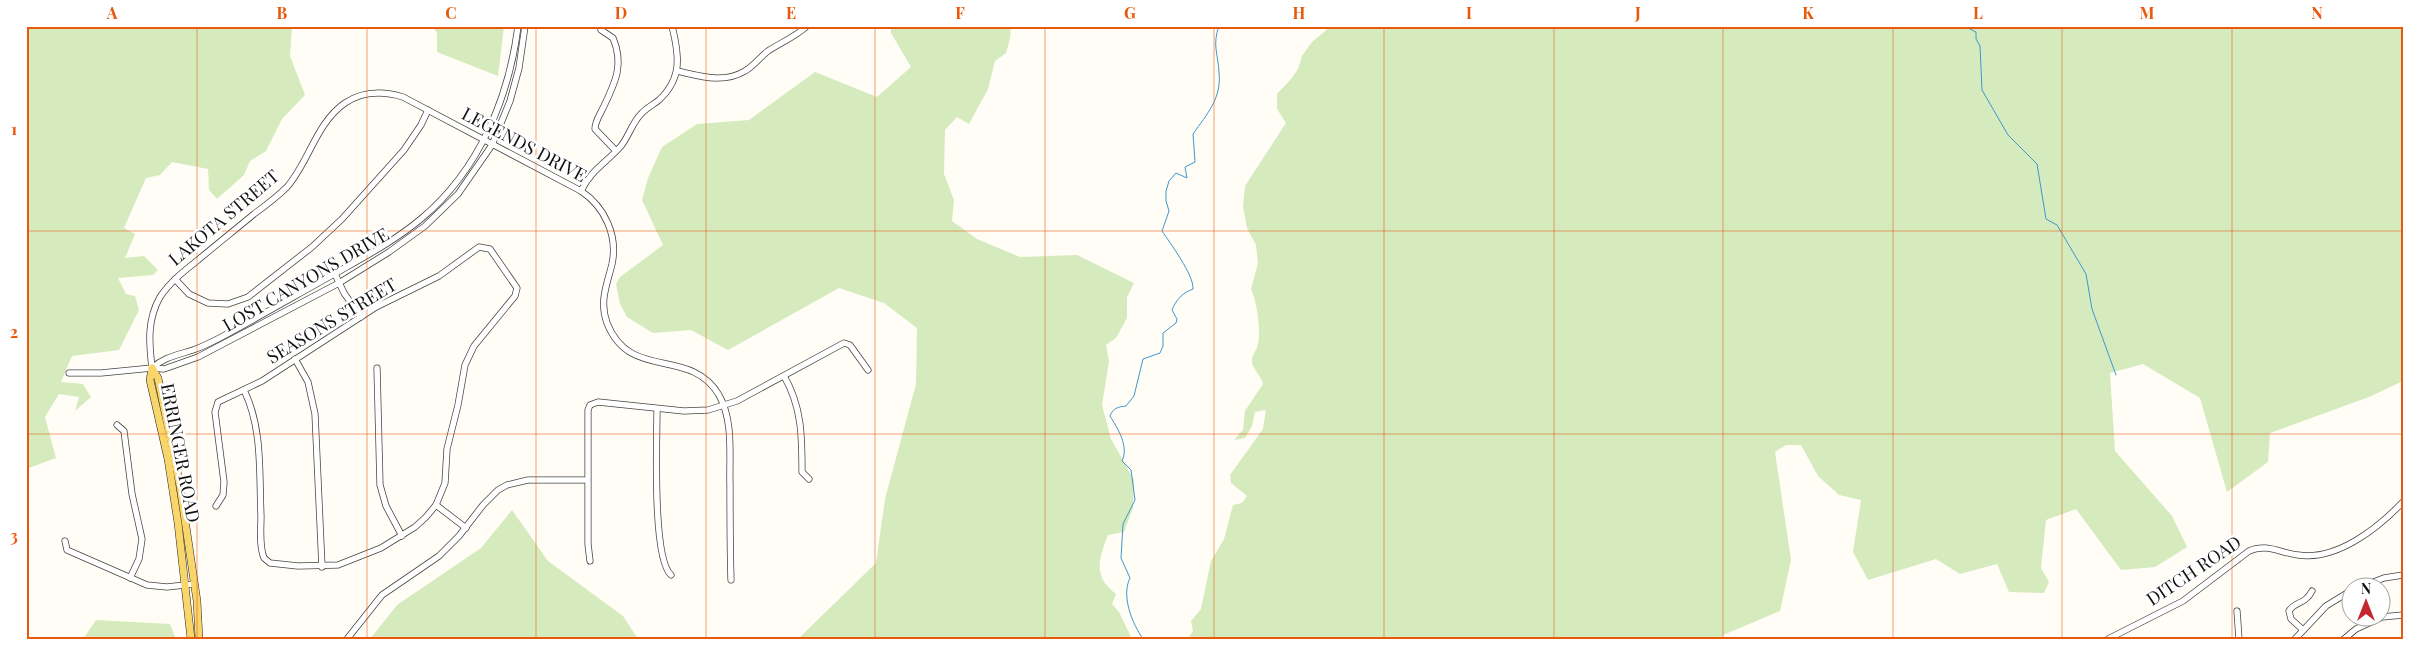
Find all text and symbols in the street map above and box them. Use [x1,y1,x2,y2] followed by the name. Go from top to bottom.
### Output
[106,2,118,23] text: A
[277,2,288,23] text: B
[445,2,457,23] text: C
[615,2,627,23] text: D
[786,2,796,23] text: E
[955,2,965,23] text: F
[1124,2,1136,23] text: G
[1293,2,1306,23] text: H
[1466,2,1472,23] text: I
[1634,2,1641,23] text: J
[1802,2,1814,23] text: K
[1973,2,1983,23] text: L
[2140,2,2155,23] text: M
[2311,2,2323,23] text: N
[458,101,591,187] street label: LEGENDS DRIVE
[11,118,17,139] text: 1
[163,164,284,271] street label: LAKOTA STREET
[218,222,393,337] street label: LOST CANYONS DRIVE
[262,272,401,368] street label: SEASONS STREET
[10,321,18,342] text: 2
[156,381,206,524] street label: ERRINGER ROAD
[10,525,18,546] text: 3
[2141,530,2245,611] street label: DITCH ROAD
[2342,578,2392,628] north arrow
[2361,579,2371,598] text: N

